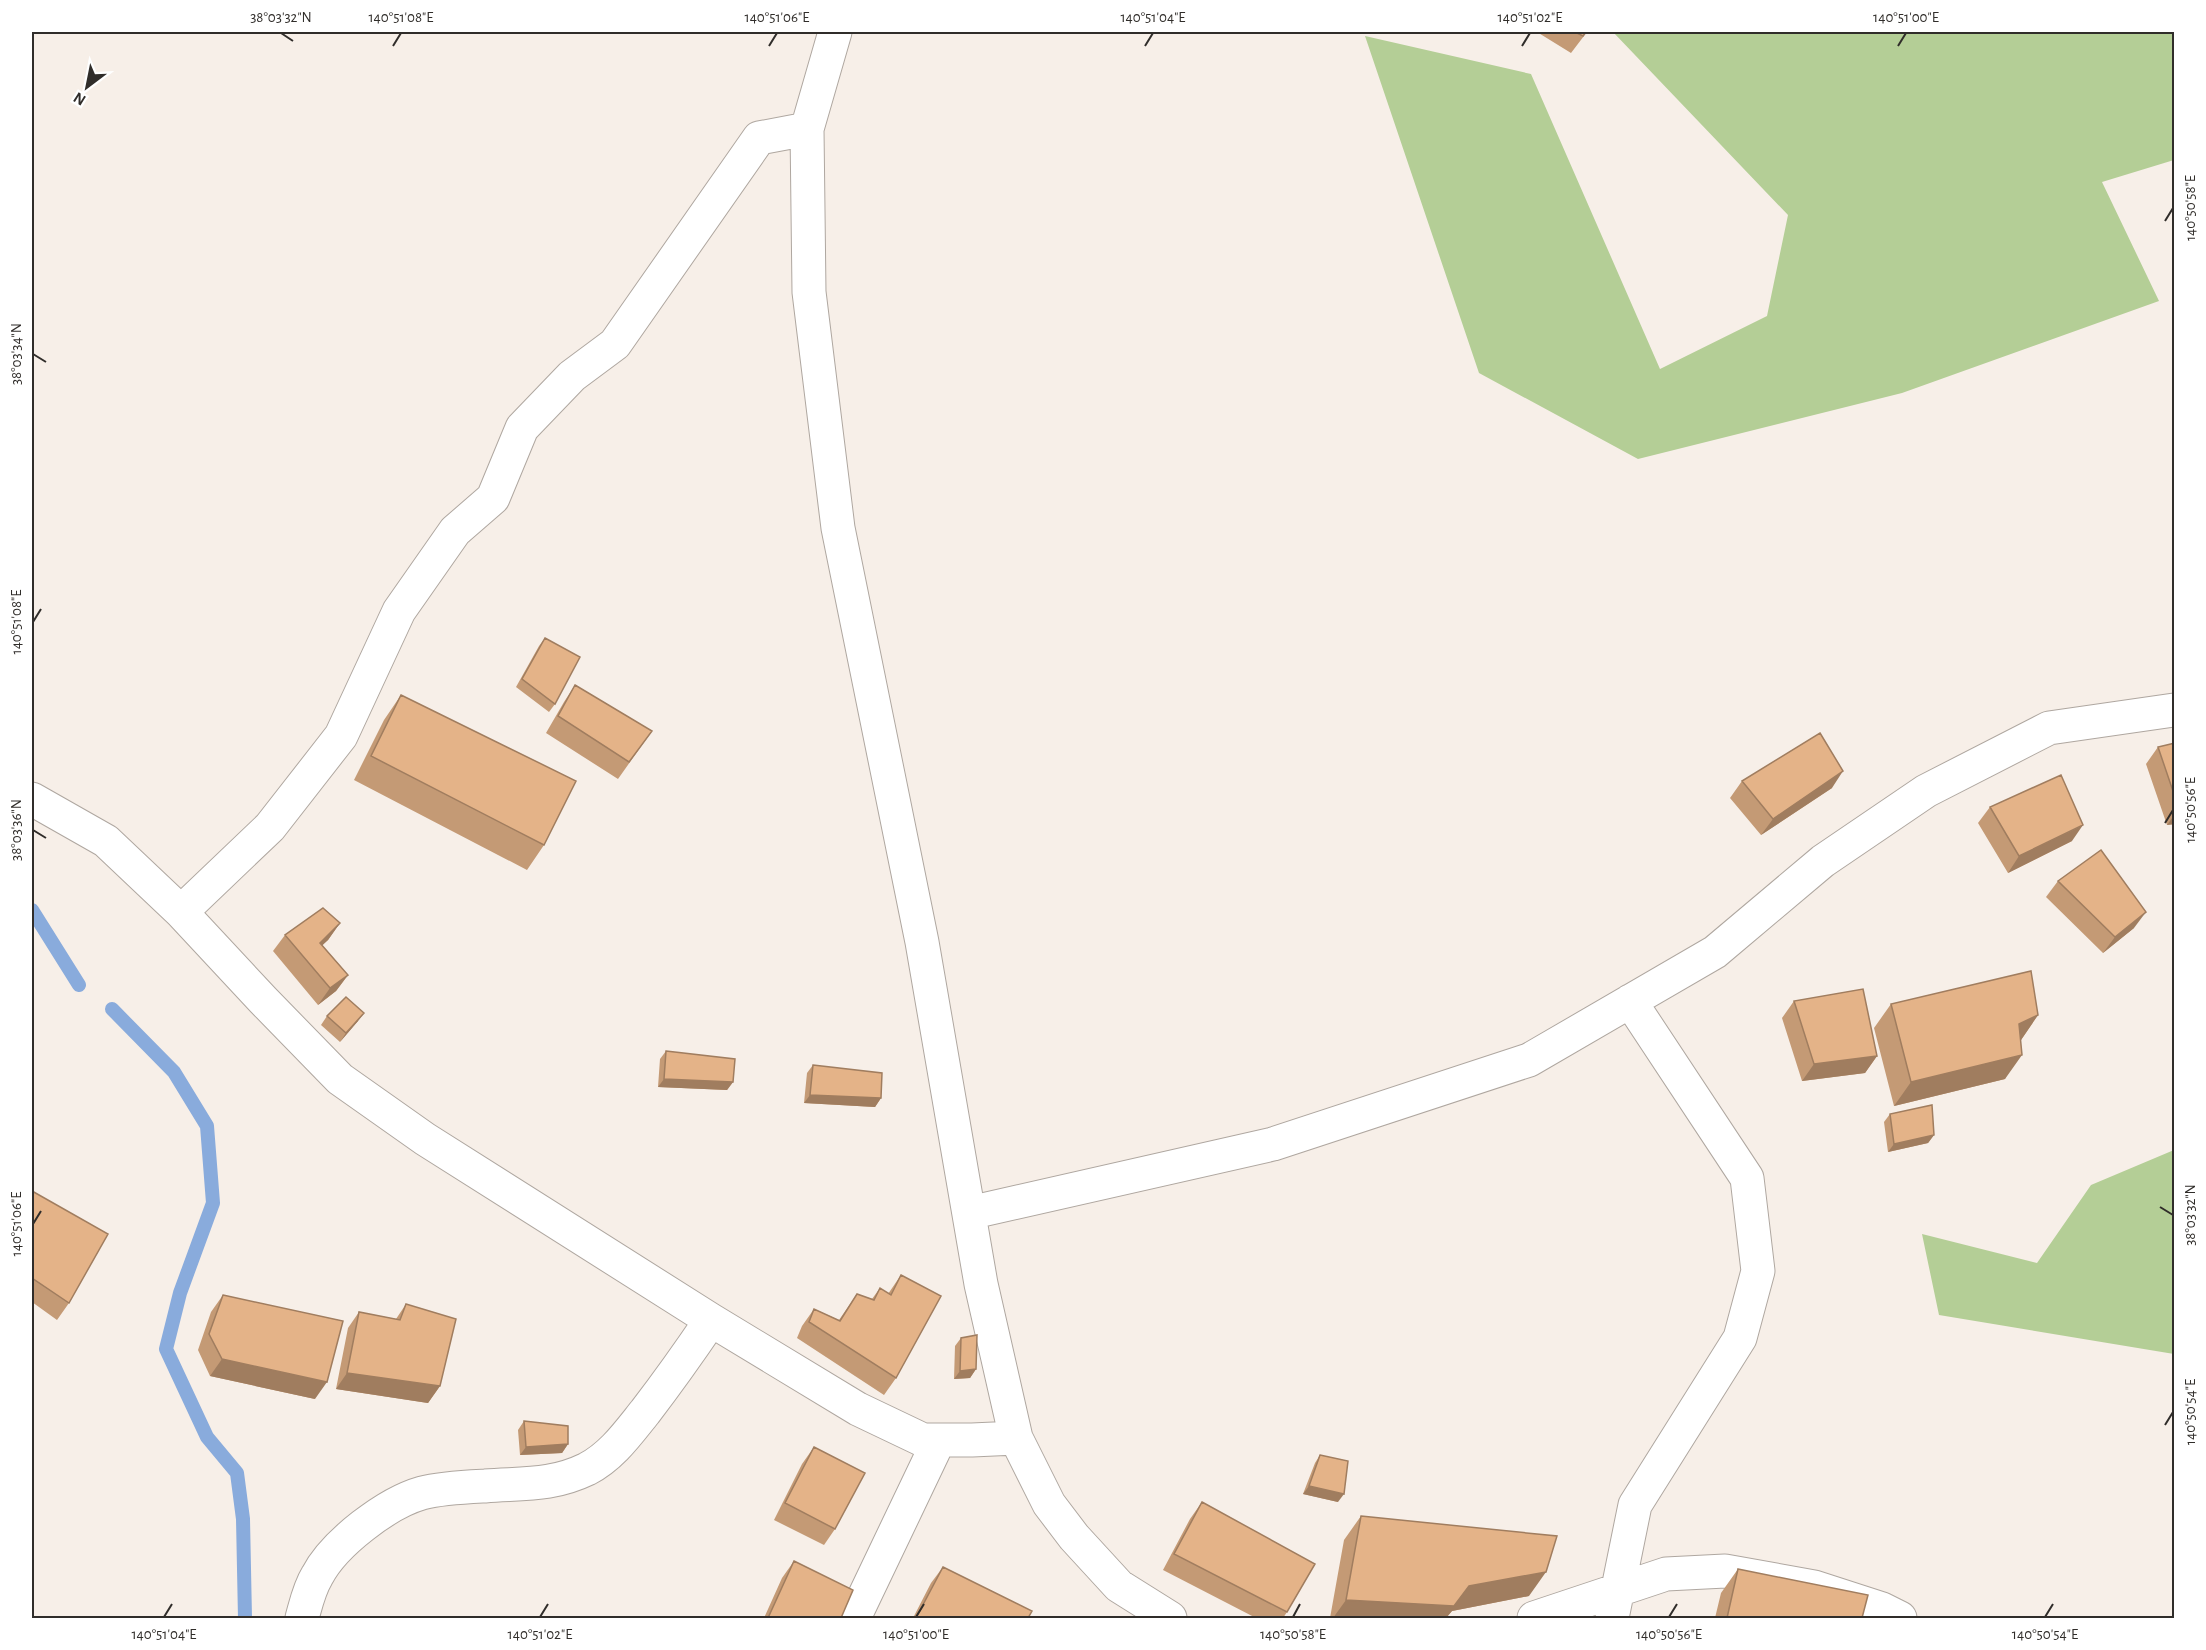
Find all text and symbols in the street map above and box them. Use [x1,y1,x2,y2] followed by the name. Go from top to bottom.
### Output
[250,10,312,25] text: 38°03'32"N
[368,10,434,25] text: 140°51'08"E
[744,10,810,25] text: 140°51'06"E
[1120,10,1186,25] text: 140°51'04"E
[1498,10,1562,25] text: 140°51'02"E
[1873,10,1939,25] text: 140°51'00"E
[57,57,117,117] north arrow
[71,89,89,109] text: N
[2183,175,2198,241] text: 140°50'58"E
[9,323,24,385] text: 38°03'34"N
[9,589,24,655] text: 140°51'08"E
[2183,777,2198,843] text: 140°50'56"E
[9,799,24,861] text: 38°03'36"N
[2183,1184,2198,1246] text: 38°03'32"N
[9,1191,24,1257] text: 140°51'06"E
[2183,1379,2198,1445] text: 140°50'54"E
[131,1627,197,1642] text: 140°51'04"E
[508,1627,572,1642] text: 140°51'02"E
[883,1627,949,1642] text: 140°51'00"E
[1260,1627,1326,1642] text: 140°50'58"E
[1636,1627,1702,1642] text: 140°50'56"E
[2012,1627,2078,1642] text: 140°50'54"E

